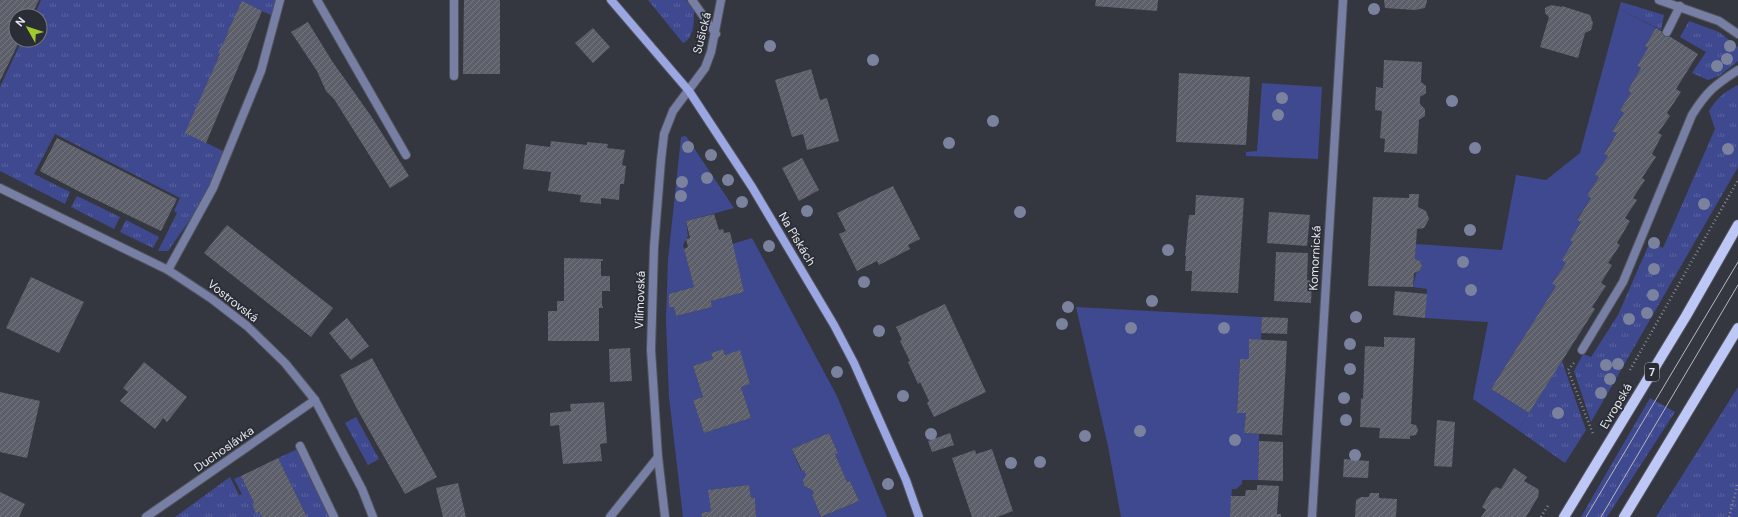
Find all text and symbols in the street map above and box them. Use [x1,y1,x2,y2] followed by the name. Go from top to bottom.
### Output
[8,8,48,48] north arrow
[689,11,715,55] street label: Sušická
[12,14,28,29] text: N
[775,209,819,269] street label: Na Pískách
[1305,225,1325,291] street label: Komornická
[631,271,649,329] street label: Vilímovská
[204,276,262,326] street label: Vostrovská
[1645,363,1659,381] road number: 7
[1596,380,1636,432] street label: Evropská
[191,422,257,476] street label: Duchoslávka

